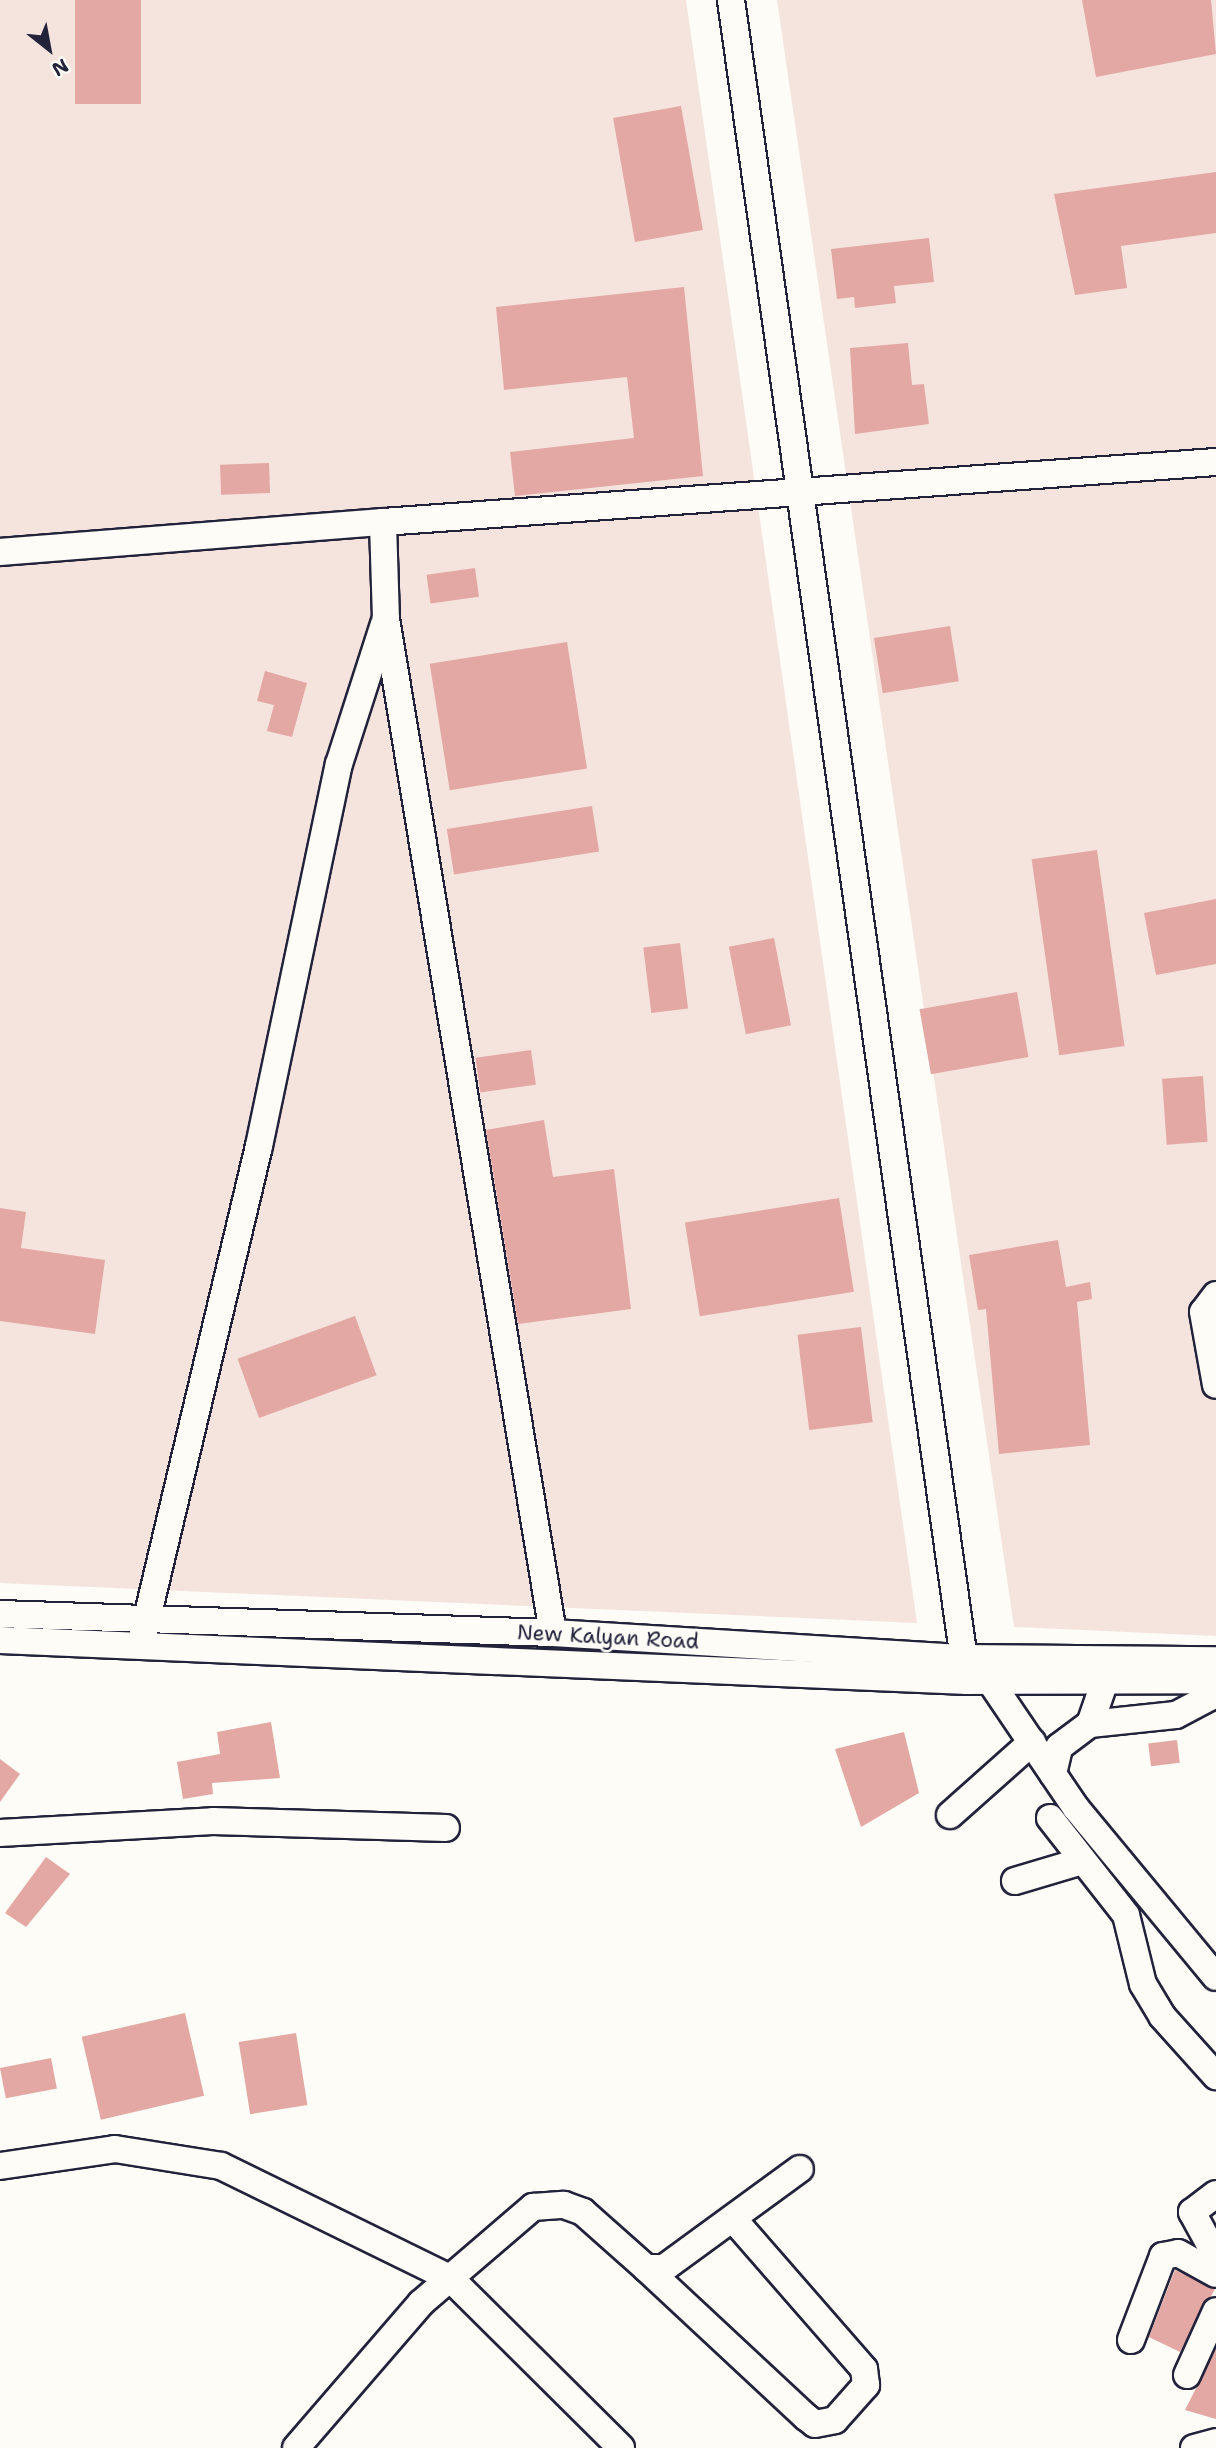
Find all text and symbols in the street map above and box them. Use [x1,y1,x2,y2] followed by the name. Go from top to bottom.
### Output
[14,14,84,84] north arrow
[47,53,73,82] text: N
[516,1620,700,1654] street label: New Kalyan Road

